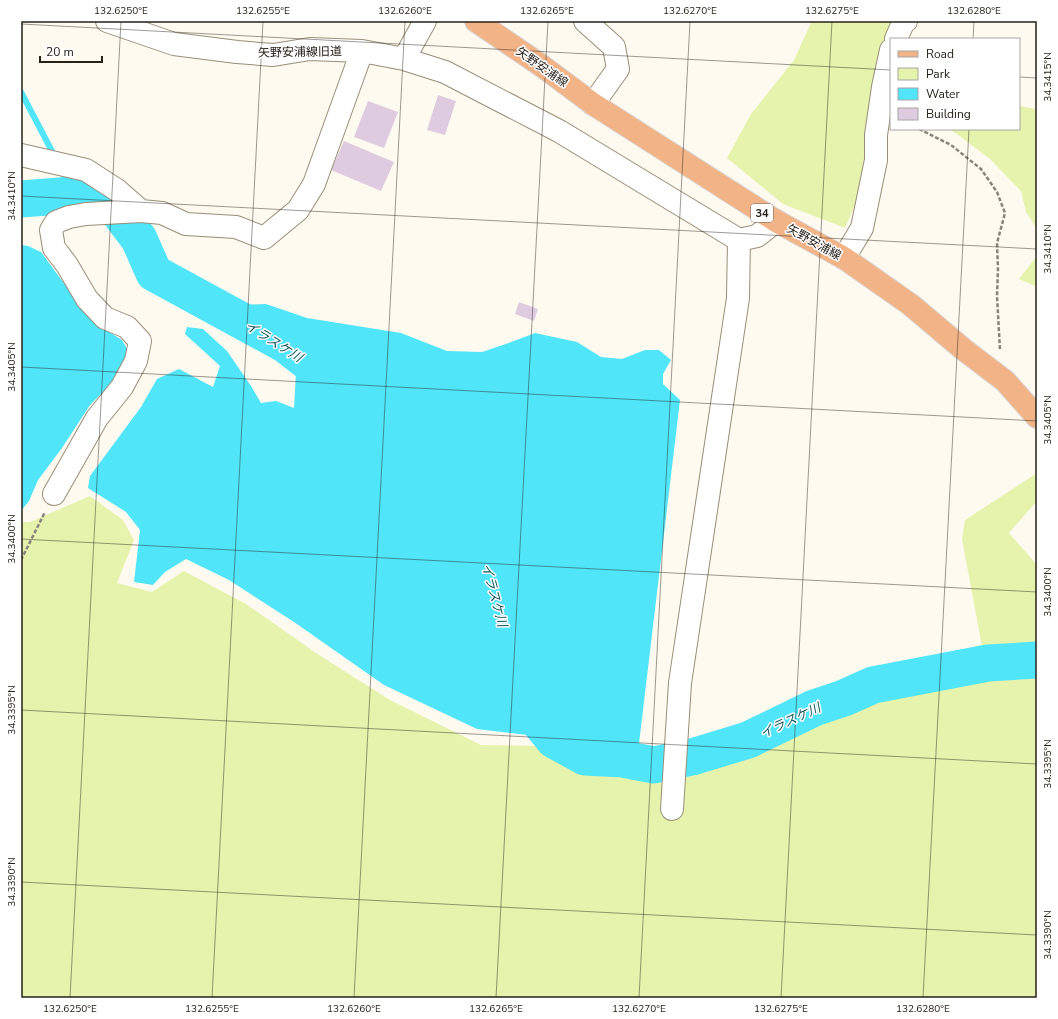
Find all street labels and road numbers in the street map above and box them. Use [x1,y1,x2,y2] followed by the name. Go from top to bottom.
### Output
[258,43,342,61] street label: 矢野安浦線旧道
[513,43,571,91] street label: 矢野安浦線
[751,204,773,222] road number: 34
[784,220,844,264] street label: 矢野安浦線

